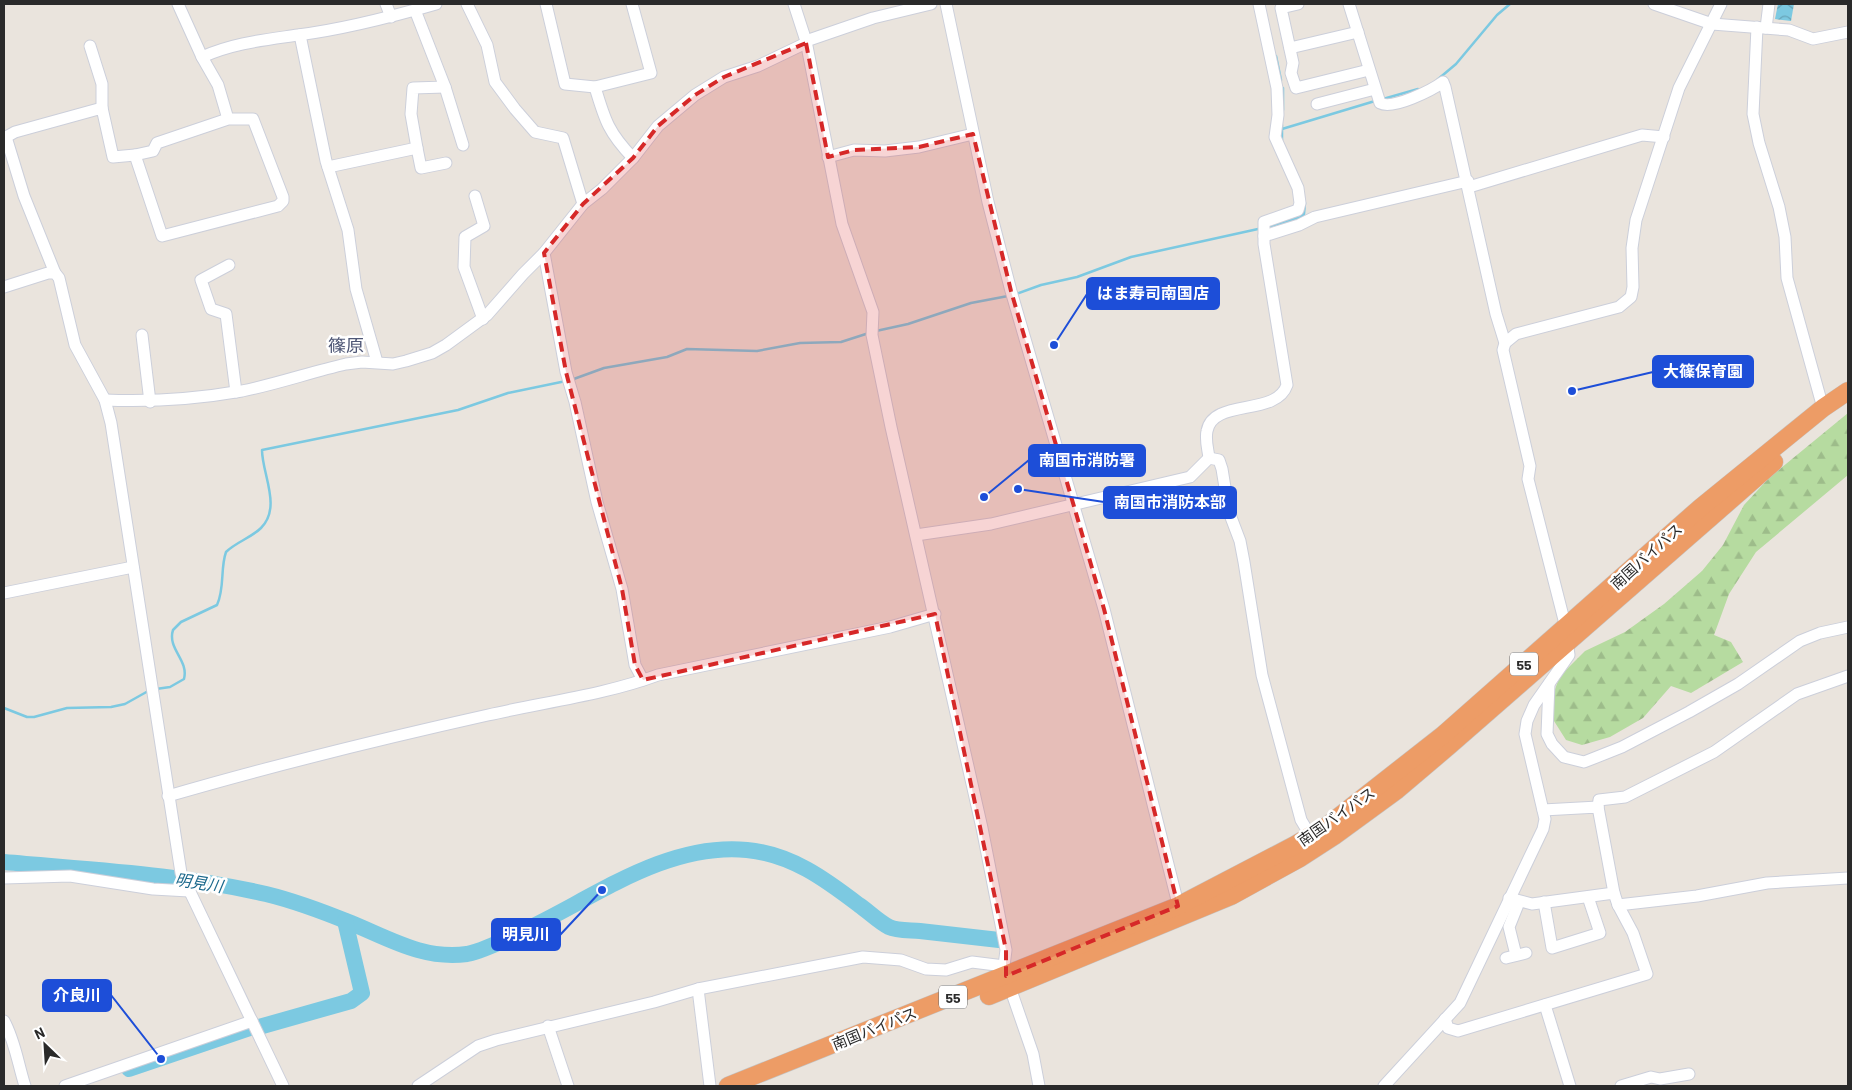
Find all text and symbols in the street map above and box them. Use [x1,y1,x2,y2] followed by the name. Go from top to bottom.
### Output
[1087,278,1219,309] callout: はま寿司南国店
[1097,283,1209,302] text: はま寿司南国店
[328,334,364,356] district label: 篠原
[1653,356,1753,387] callout: 大篠保育園
[1663,361,1743,380] text: 大篠保育園
[1029,445,1145,476] callout: 南国市消防署
[1039,450,1135,469] text: 南国市消防署
[1104,487,1236,518] callout: 南国市消防本部
[1114,492,1226,511] text: 南国市消防本部
[1607,519,1685,593] street label: 南国バイパス
[1510,652,1538,676] road number: 55
[1294,783,1378,849] street label: 南国バイパス
[174,869,226,895] water label: 明見川
[492,919,560,950] callout: 明見川
[502,924,550,943] text: 明見川
[43,980,111,1011] callout: 介良川
[53,985,101,1004] text: 介良川
[939,986,967,1009] road number: 55
[829,1003,919,1053] street label: 南国バイパス
[20,1020,70,1070] north arrow
[31,1023,47,1042] text: N

